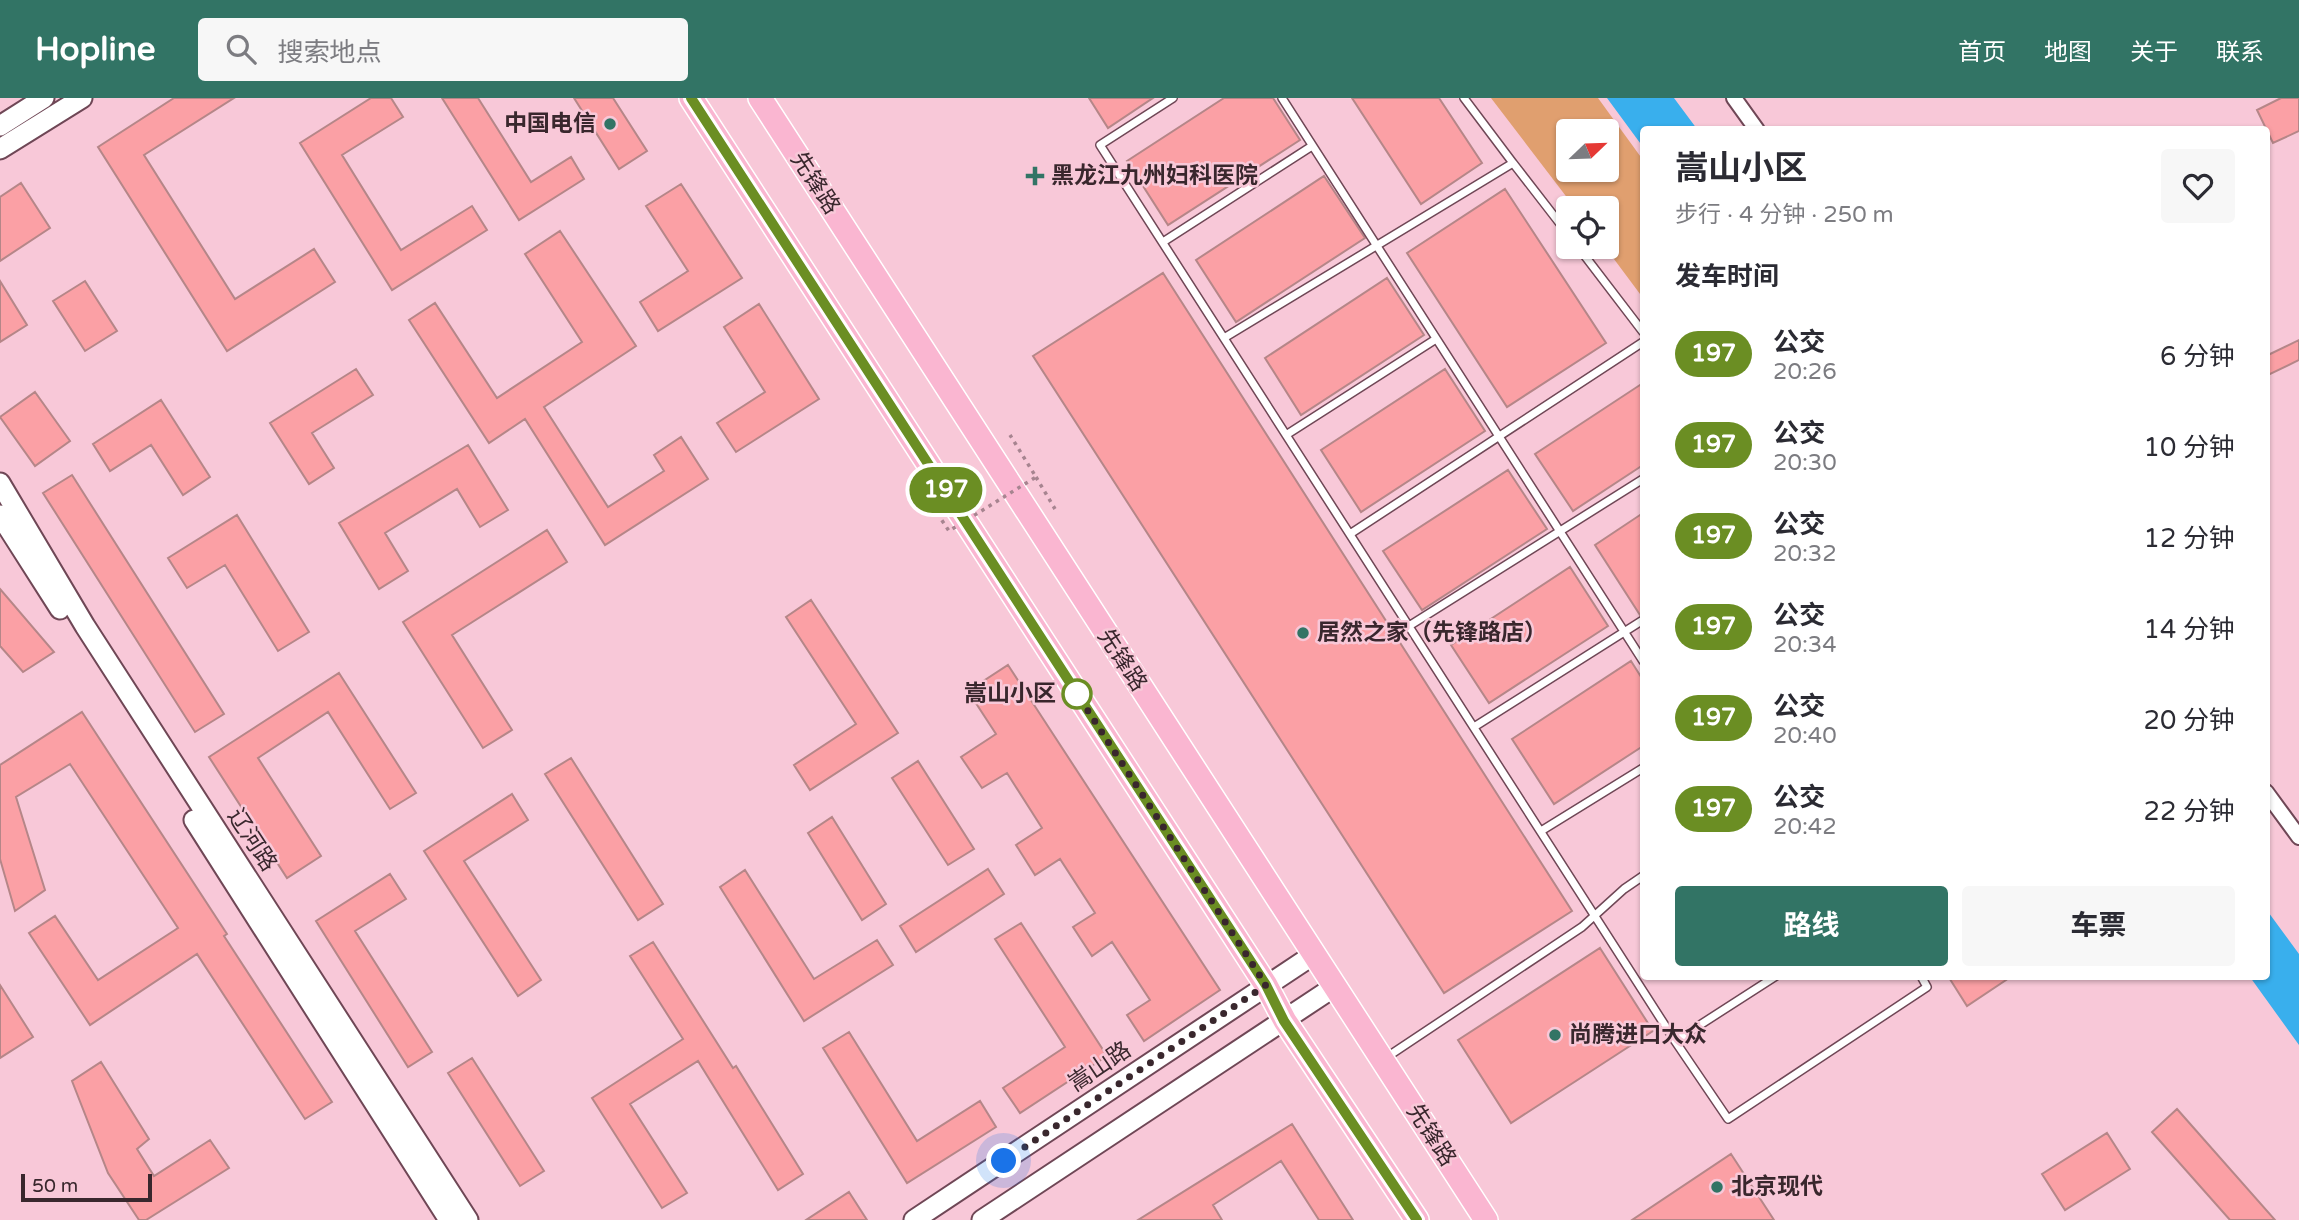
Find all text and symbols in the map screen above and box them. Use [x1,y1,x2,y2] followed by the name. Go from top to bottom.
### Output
[198,18,688,81] search box
[35,30,156,69] text: Hopline
[222,30,260,68] icon: search
[278,37,382,68] text: 搜索地点
[1958,38,2006,67] text: 首页
[2044,38,2092,67] text: 地图
[2130,38,2178,67] text: 关于
[2216,38,2264,67] text: 联系
[504,110,596,138] place label: 中国电信
[602,116,618,132] marker: 中国电信
[1556,119,1619,182] north arrow
[1556,119,1619,259] map controls
[784,146,846,220] street label: 先锋路
[1675,149,1807,188] text: 嵩山小区
[2161,149,2235,223] button: heart
[1051,162,1258,190] place label: 黑龙江九州妇科医院
[1025,166,1045,186] marker: 黑龙江九州妇科医院
[1556,196,1619,259] button: locate
[1675,201,1894,229] text: 步行 · 4 分钟 · 250 m
[1675,261,1779,292] text: 发车时间
[1773,327,1825,358] text: 公交
[1691,339,1736,368] text: 197
[2160,341,2235,372] text: 6 分钟
[1773,358,1837,386] text: 20:26
[1773,418,1825,449] text: 公交
[1691,430,1736,459] text: 197
[2144,432,2235,463] text: 10 分钟
[1773,449,1837,477] text: 20:30
[906,467,986,513] line badge: 197
[923,475,969,504] text: 197
[1773,509,1825,540] text: 公交
[1691,521,1736,550] text: 197
[2144,523,2235,554] text: 12 分钟
[1773,540,1837,568] text: 20:32
[1773,600,1825,631] text: 公交
[1691,612,1736,641] text: 197
[2144,614,2235,645] text: 14 分钟
[1317,619,1547,647] place label: 居然之家（先锋路店）
[1091,623,1153,697] street label: 先锋路
[1295,625,1311,641] marker: 居然之家（先锋路店）
[1773,631,1837,659] text: 20:34
[1062,679,1092,709] marker: 嵩山小区
[964,680,1056,708] place label: 嵩山小区
[1773,691,1825,722] text: 公交
[1691,703,1736,732] text: 197
[2144,705,2235,736] text: 20 分钟
[1773,722,1837,750] text: 20:40
[1773,782,1825,813] text: 公交
[1691,794,1736,823] text: 197
[2144,796,2235,827] text: 22 分钟
[221,803,283,877] street label: 辽河路
[1773,813,1837,841] text: 20:42
[1675,886,1948,966] button: 路线
[1962,886,2235,966] button: 车票
[1569,1021,1707,1049] place label: 尚腾进口大众
[1547,1027,1563,1043] marker: 尚腾进口大众
[1064,1036,1136,1098] street label: 嵩山路
[1400,1098,1462,1172] street label: 先锋路
[986,1143,1021,1178] your location
[21,1171,152,1203] scale bar
[1731,1173,1823,1201] place label: 北京现代
[32,1175,78,1197] text: 50 m
[1709,1179,1725,1195] marker: 北京现代

